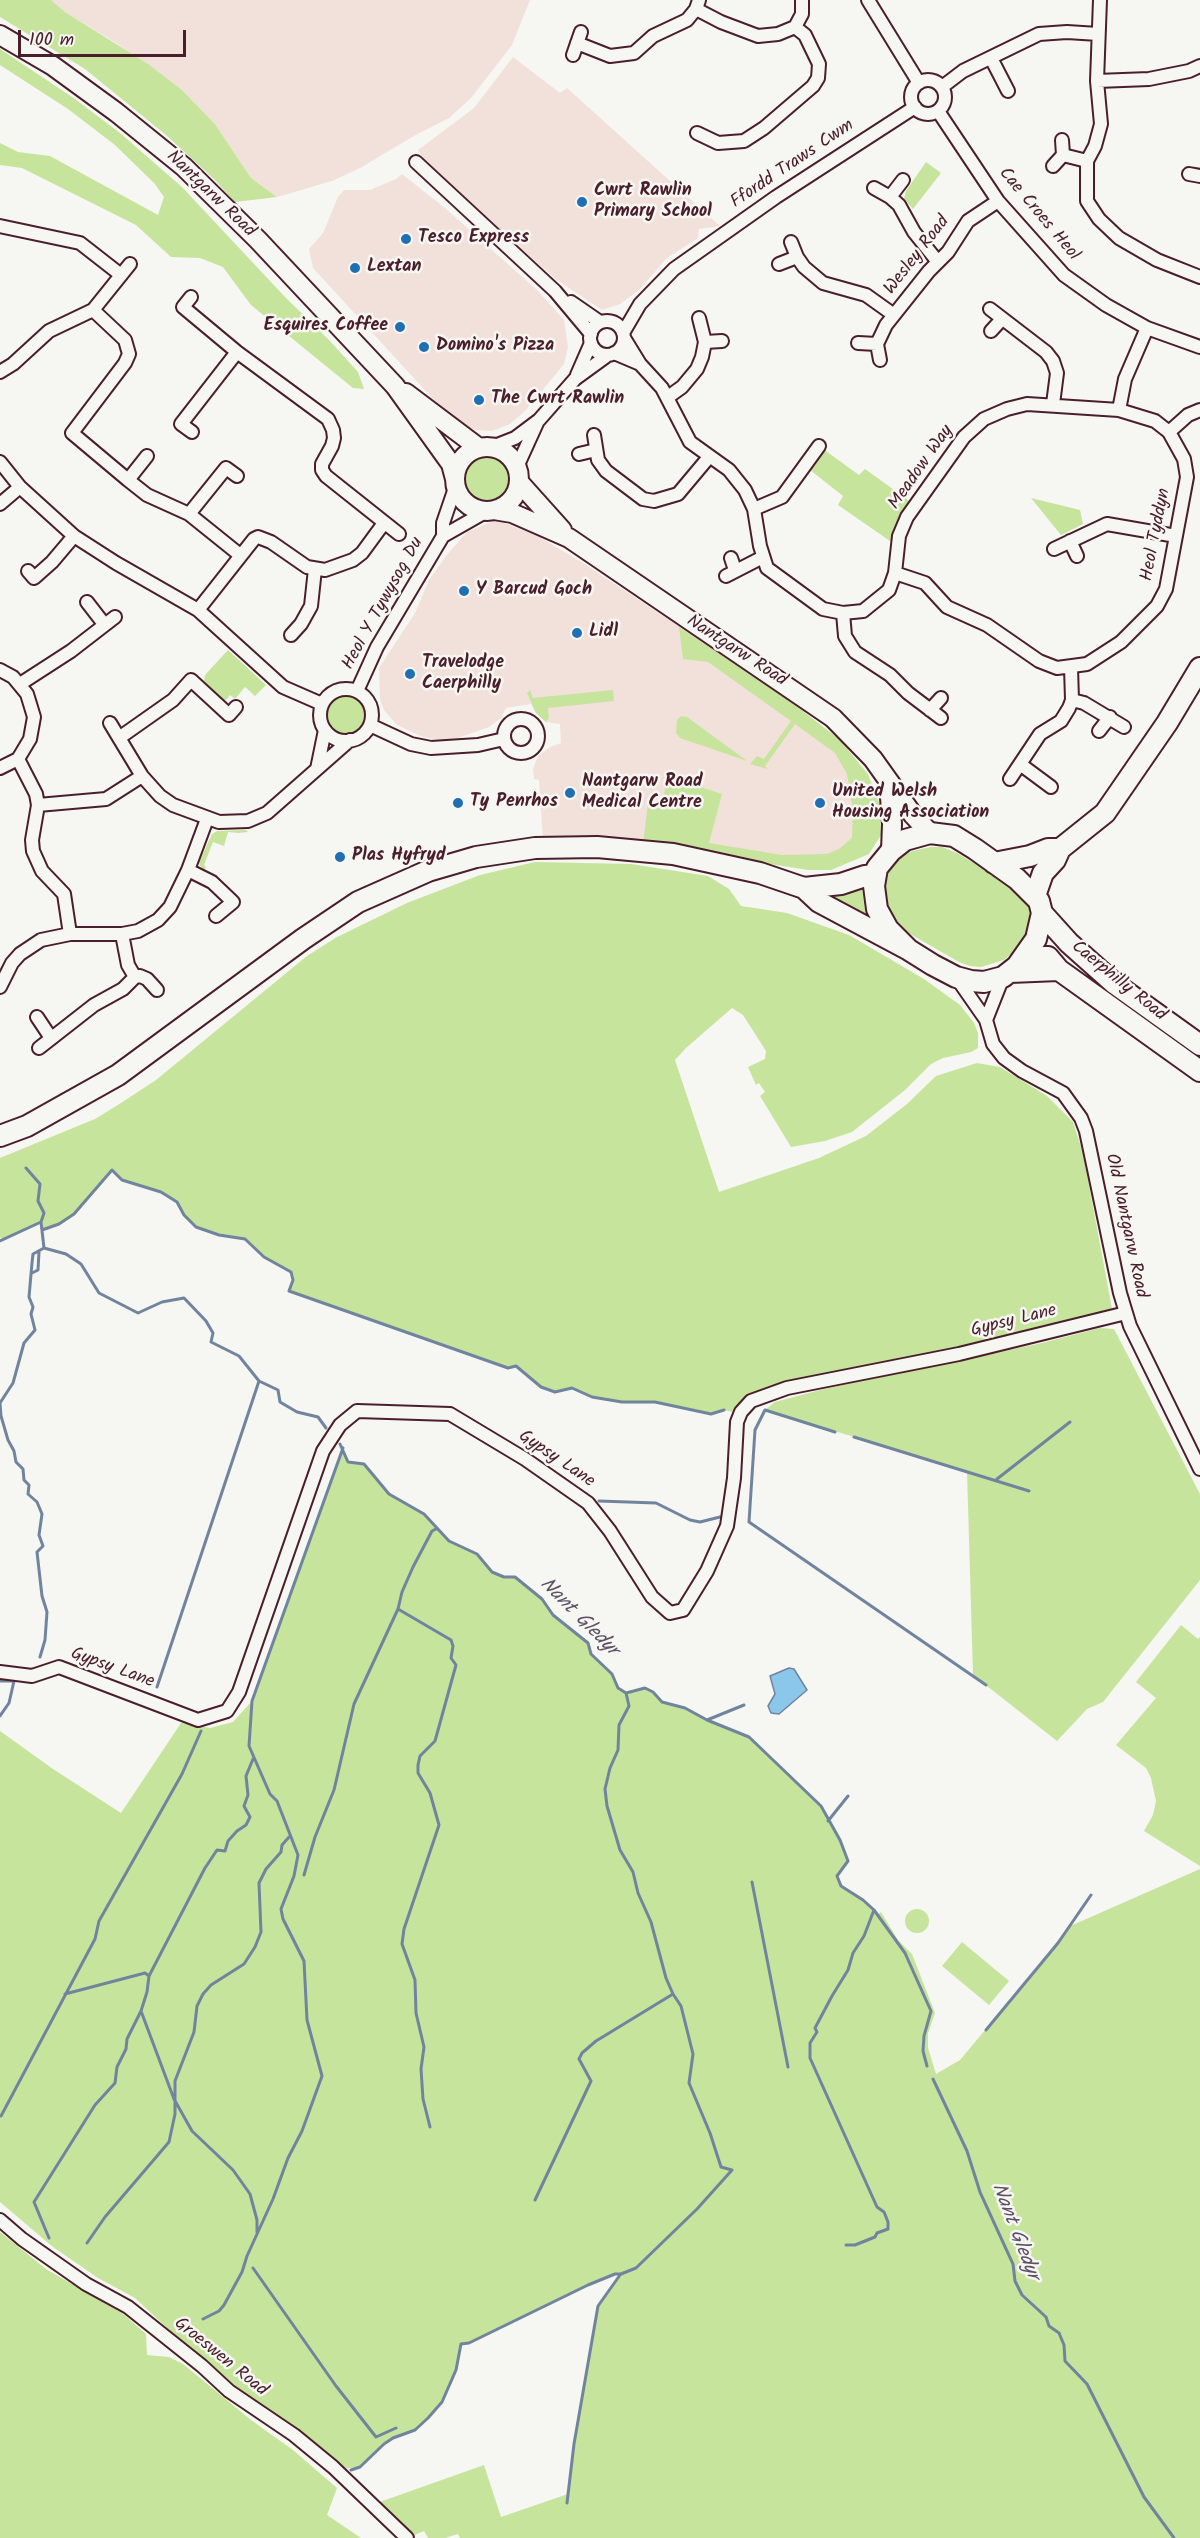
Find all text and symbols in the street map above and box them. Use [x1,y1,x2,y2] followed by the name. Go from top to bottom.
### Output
[21,18,189,56] scale bar
[29,26,74,55] text: 100 m
[727,116,859,214] street label: Ffordd Traws Cwm
[161,147,259,243] street label: Nantgarw Road
[993,164,1083,266] street label: Cae Croes Heol
[594,181,712,224] place label: Cwrt Rawlin Primary School
[575,195,589,209] marker: Cwrt Rawlin Primary School
[881,212,955,300] street label: Wesley Road
[418,228,529,250] place label: Tesco Express
[399,232,413,246] marker: Tesco Express
[367,257,421,279] place label: Lextan
[348,261,362,275] marker: Lextan
[264,316,388,338] place label: Esquires Coffee
[393,320,407,334] marker: Esquires Coffee
[436,336,554,358] place label: Domino's Pizza
[417,340,431,354] marker: Domino's Pizza
[491,389,624,411] place label: The Cwrt Rawlin
[472,393,486,407] marker: The Cwrt Rawlin
[885,422,959,514] street label: Meadow Way
[1137,487,1177,583] street label: Heol Tyddyn
[339,534,429,674] street label: Heol Y Tywysog Du
[476,580,592,602] place label: Y Barcud Goch
[457,584,471,598] marker: Y Barcud Goch
[682,611,790,693] street label: Nantgarw Road
[589,622,618,644] place label: Lidl
[570,626,584,640] marker: Lidl
[422,653,504,696] place label: Travelodge Caerphilly
[403,667,417,681] marker: Travelodge Caerphilly
[582,772,703,814] place label: Nantgarw Road Medical Centre
[832,782,989,824] place label: United Welsh Housing Association
[563,786,577,800] marker: Nantgarw Road Medical Centre
[470,792,558,814] place label: Ty Penrhos
[451,796,465,810] marker: Ty Penrhos
[813,796,827,810] marker: United Welsh Housing Association
[352,846,446,868] place label: Plas Hyfryd
[333,850,347,864] marker: Plas Hyfryd
[1066,937,1170,1027] street label: Caerphilly Road
[1099,1152,1151,1300] street label: Old Nantgarw Road
[969,1301,1059,1343] street label: Gypsy Lane
[514,1427,598,1493] street label: Gypsy Lane
[534,1574,622,1662] water label: Nant Gledyr
[67,1644,157,1694] street label: Gypsy Lane
[985,2180,1043,2284] water label: Nant Gledyr
[169,2314,271,2402] street label: Groeswen Road

